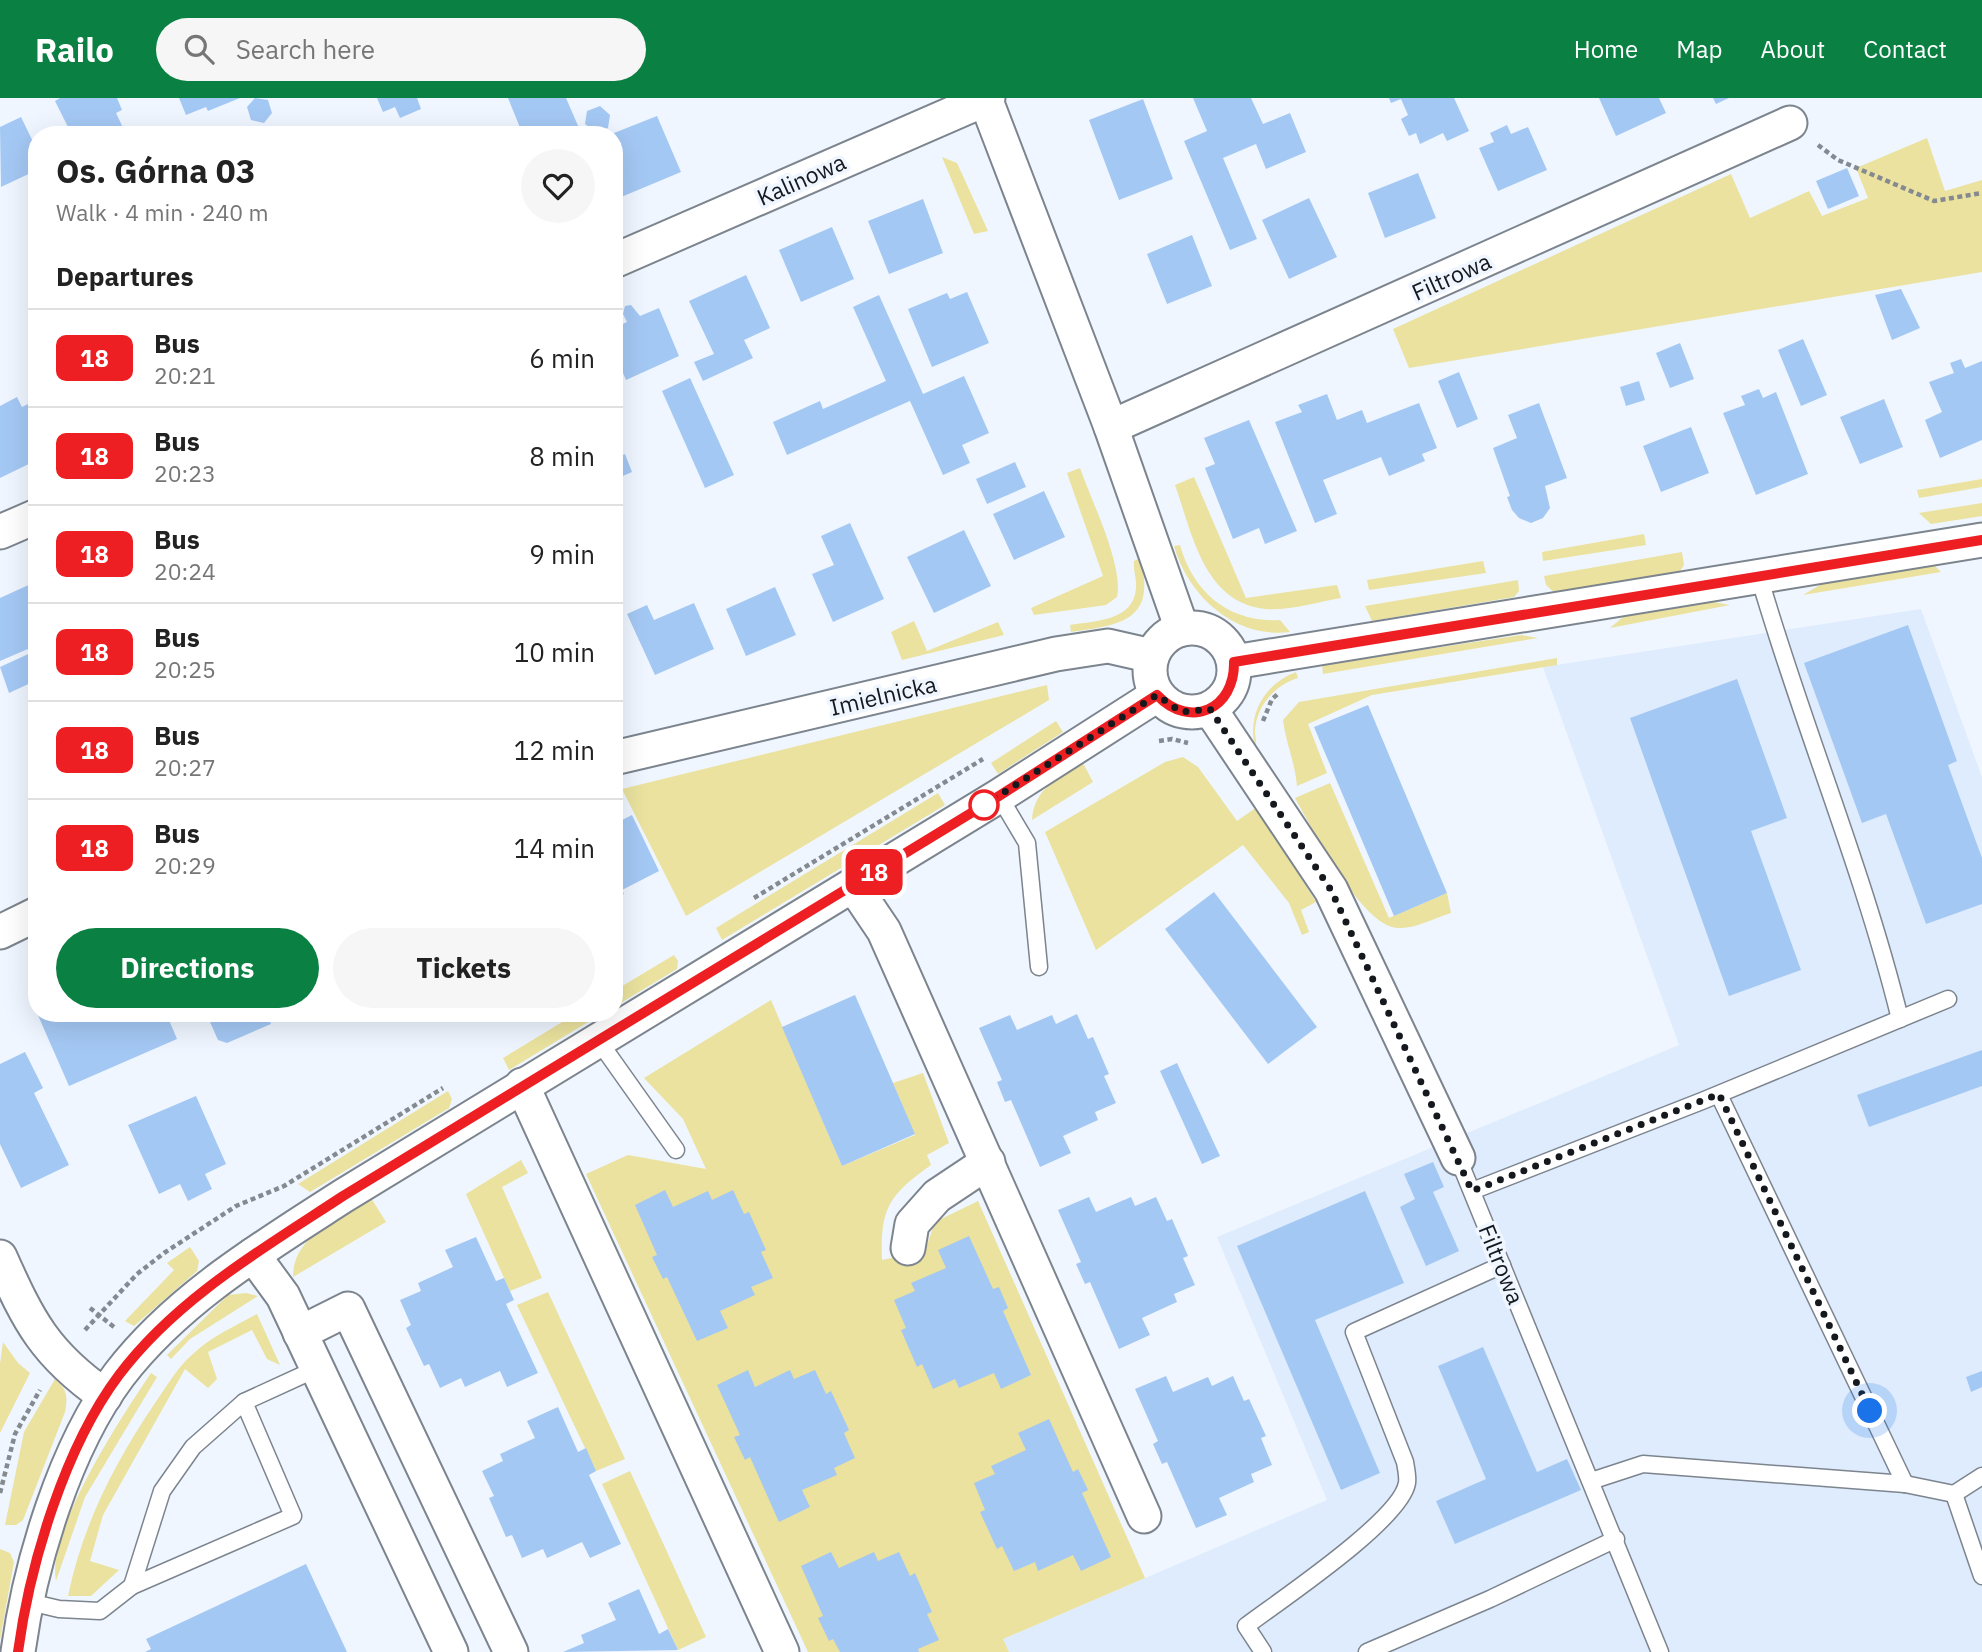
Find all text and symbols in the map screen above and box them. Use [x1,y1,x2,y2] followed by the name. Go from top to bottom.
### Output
[156,18,646,81] search box
[35,28,114,71] text: Railo
[180,30,218,68] icon: search
[236,32,375,66] text: Search here
[1574,33,1638,65] text: Home
[1676,33,1722,65] text: Map
[1760,33,1825,65] text: About
[1863,33,1947,65] text: Contact
[752,146,850,212] street label: Kalinowa
[56,149,255,192] text: Os. Górna 03
[521,149,595,223] button: heart
[56,197,269,227] text: Walk · 4 min · 240 m
[1407,245,1495,307] street label: Filtrowa
[56,259,194,293] text: Departures
[154,326,200,360] text: Bus
[529,341,595,375] text: 6 min
[80,342,109,374] text: 18
[154,360,216,390] text: 20:21
[154,424,200,458] text: Bus
[529,439,595,473] text: 8 min
[80,440,109,472] text: 18
[154,458,216,488] text: 20:23
[154,522,200,556] text: Bus
[529,537,595,571] text: 9 min
[80,538,109,570] text: 18
[154,556,216,586] text: 20:24
[154,620,200,654] text: Bus
[514,635,595,669] text: 10 min
[80,636,109,668] text: 18
[154,654,216,684] text: 20:25
[827,668,939,722] street label: Imielnicka
[154,718,200,752] text: Bus
[514,733,595,767] text: 12 min
[80,734,109,766] text: 18
[154,752,216,782] text: 20:27
[969,790,999,820] unlabelled marker
[154,816,200,850] text: Bus
[514,831,595,865] text: 14 min
[80,832,109,864] text: 18
[842,849,906,895] line badge: 18
[154,850,216,880] text: 20:29
[860,856,888,888] text: 18
[56,928,319,1008] button: Directions
[333,928,595,1008] button: Tickets
[1472,1220,1532,1308] street label: Filtrowa
[1852,1393,1887,1428] your location

